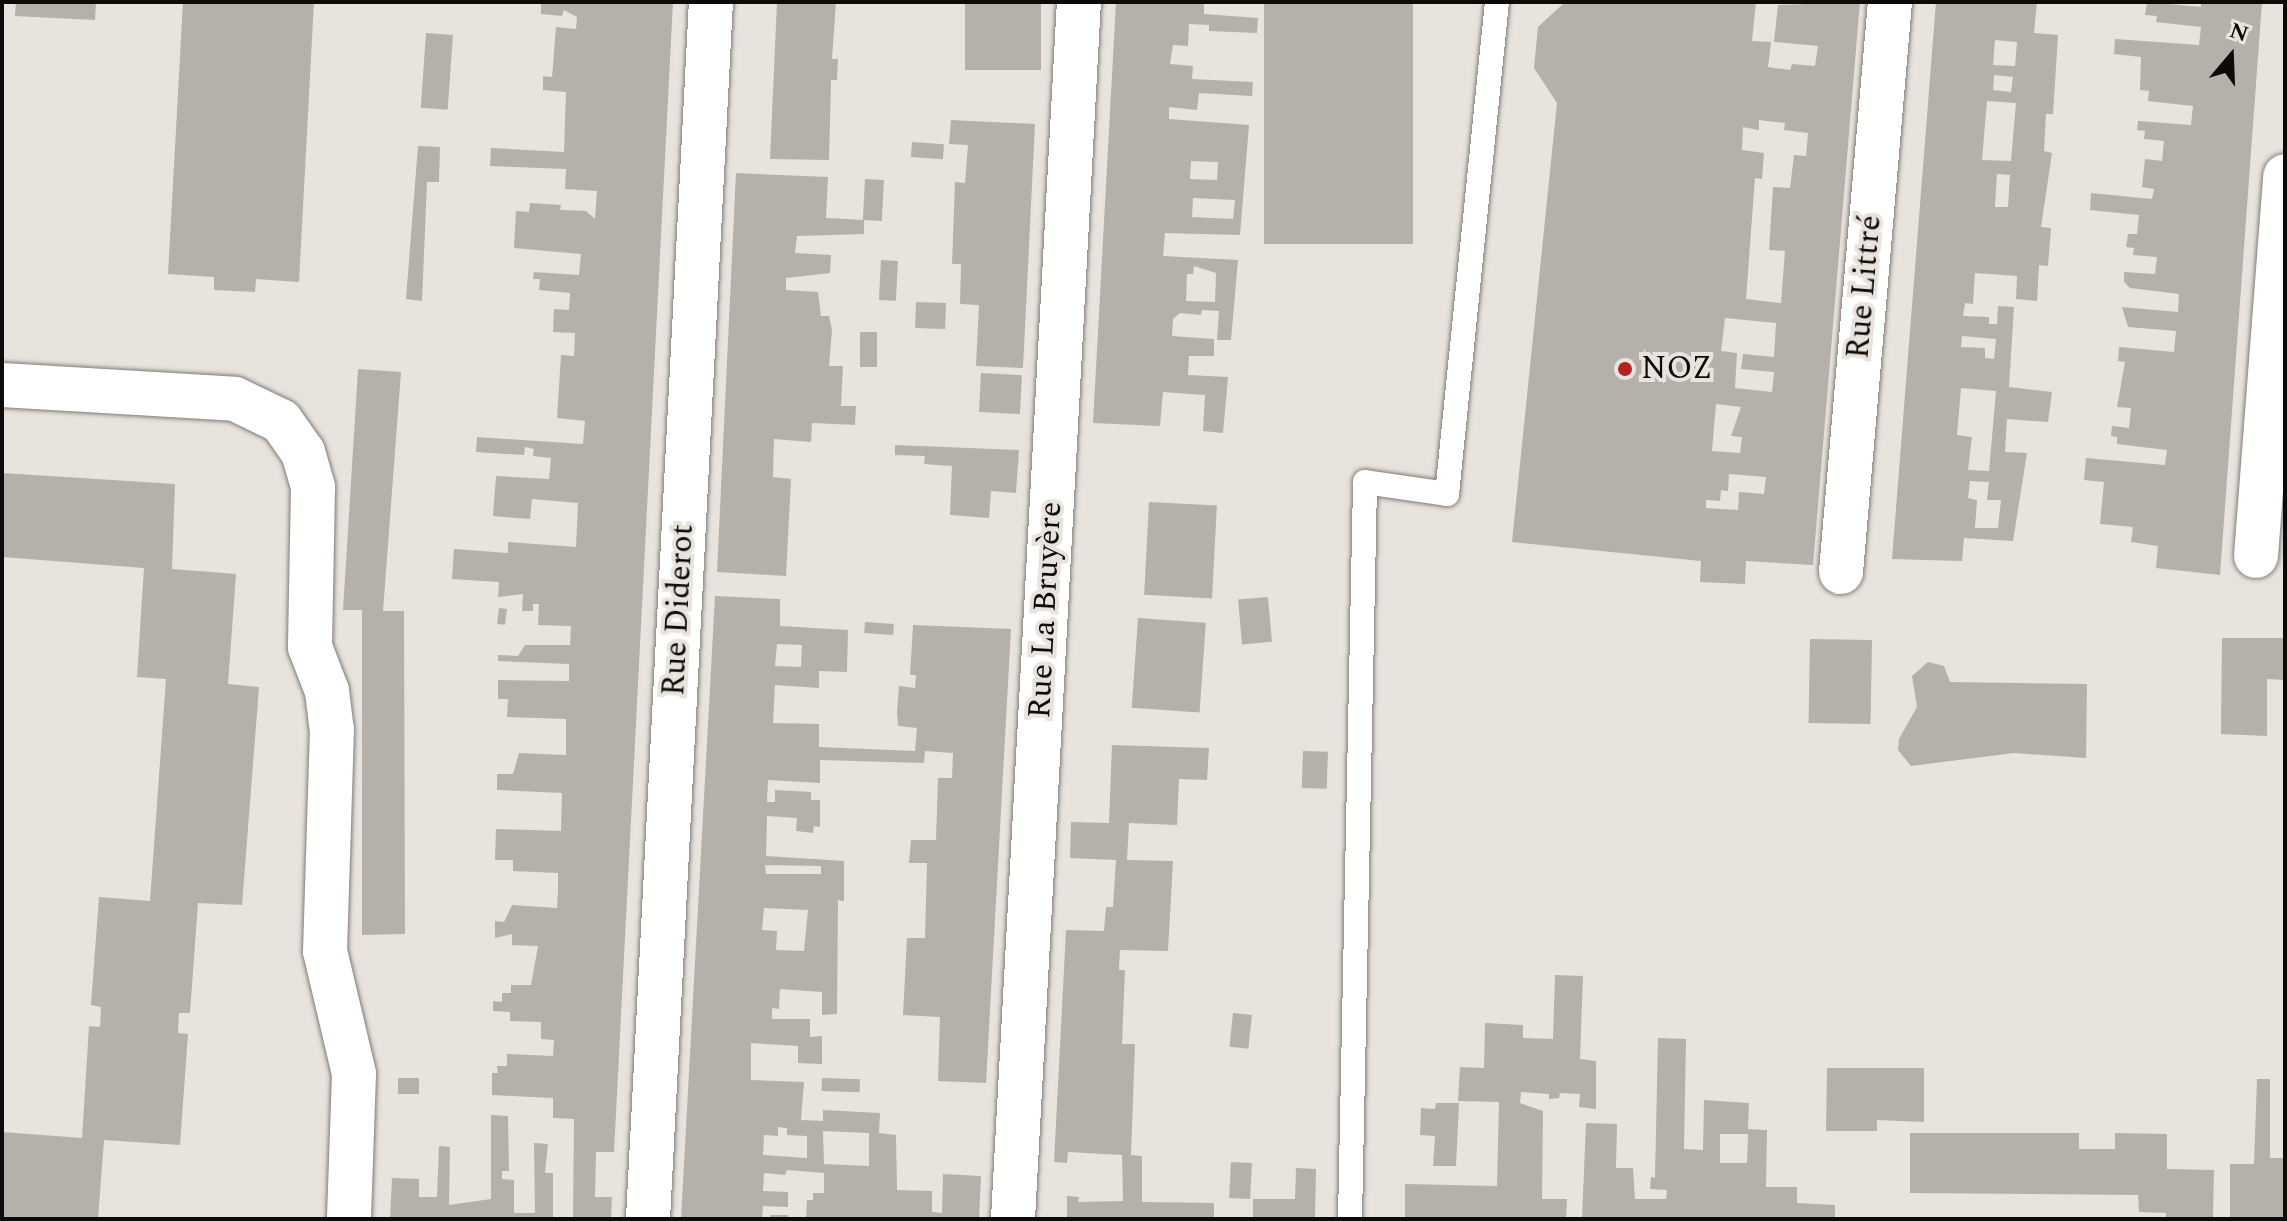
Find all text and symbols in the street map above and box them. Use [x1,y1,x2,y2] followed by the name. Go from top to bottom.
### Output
[2225,14,2253,51] text: N
[2191,16,2271,96] north arrow
[1840,214,1890,360] street label: Rue Littré
[1641,350,1712,388] place label: NOZ
[1616,360,1634,378] marker: NOZ
[1021,501,1071,719] street label: Rue La Bruyère
[655,523,703,697] street label: Rue Diderot

